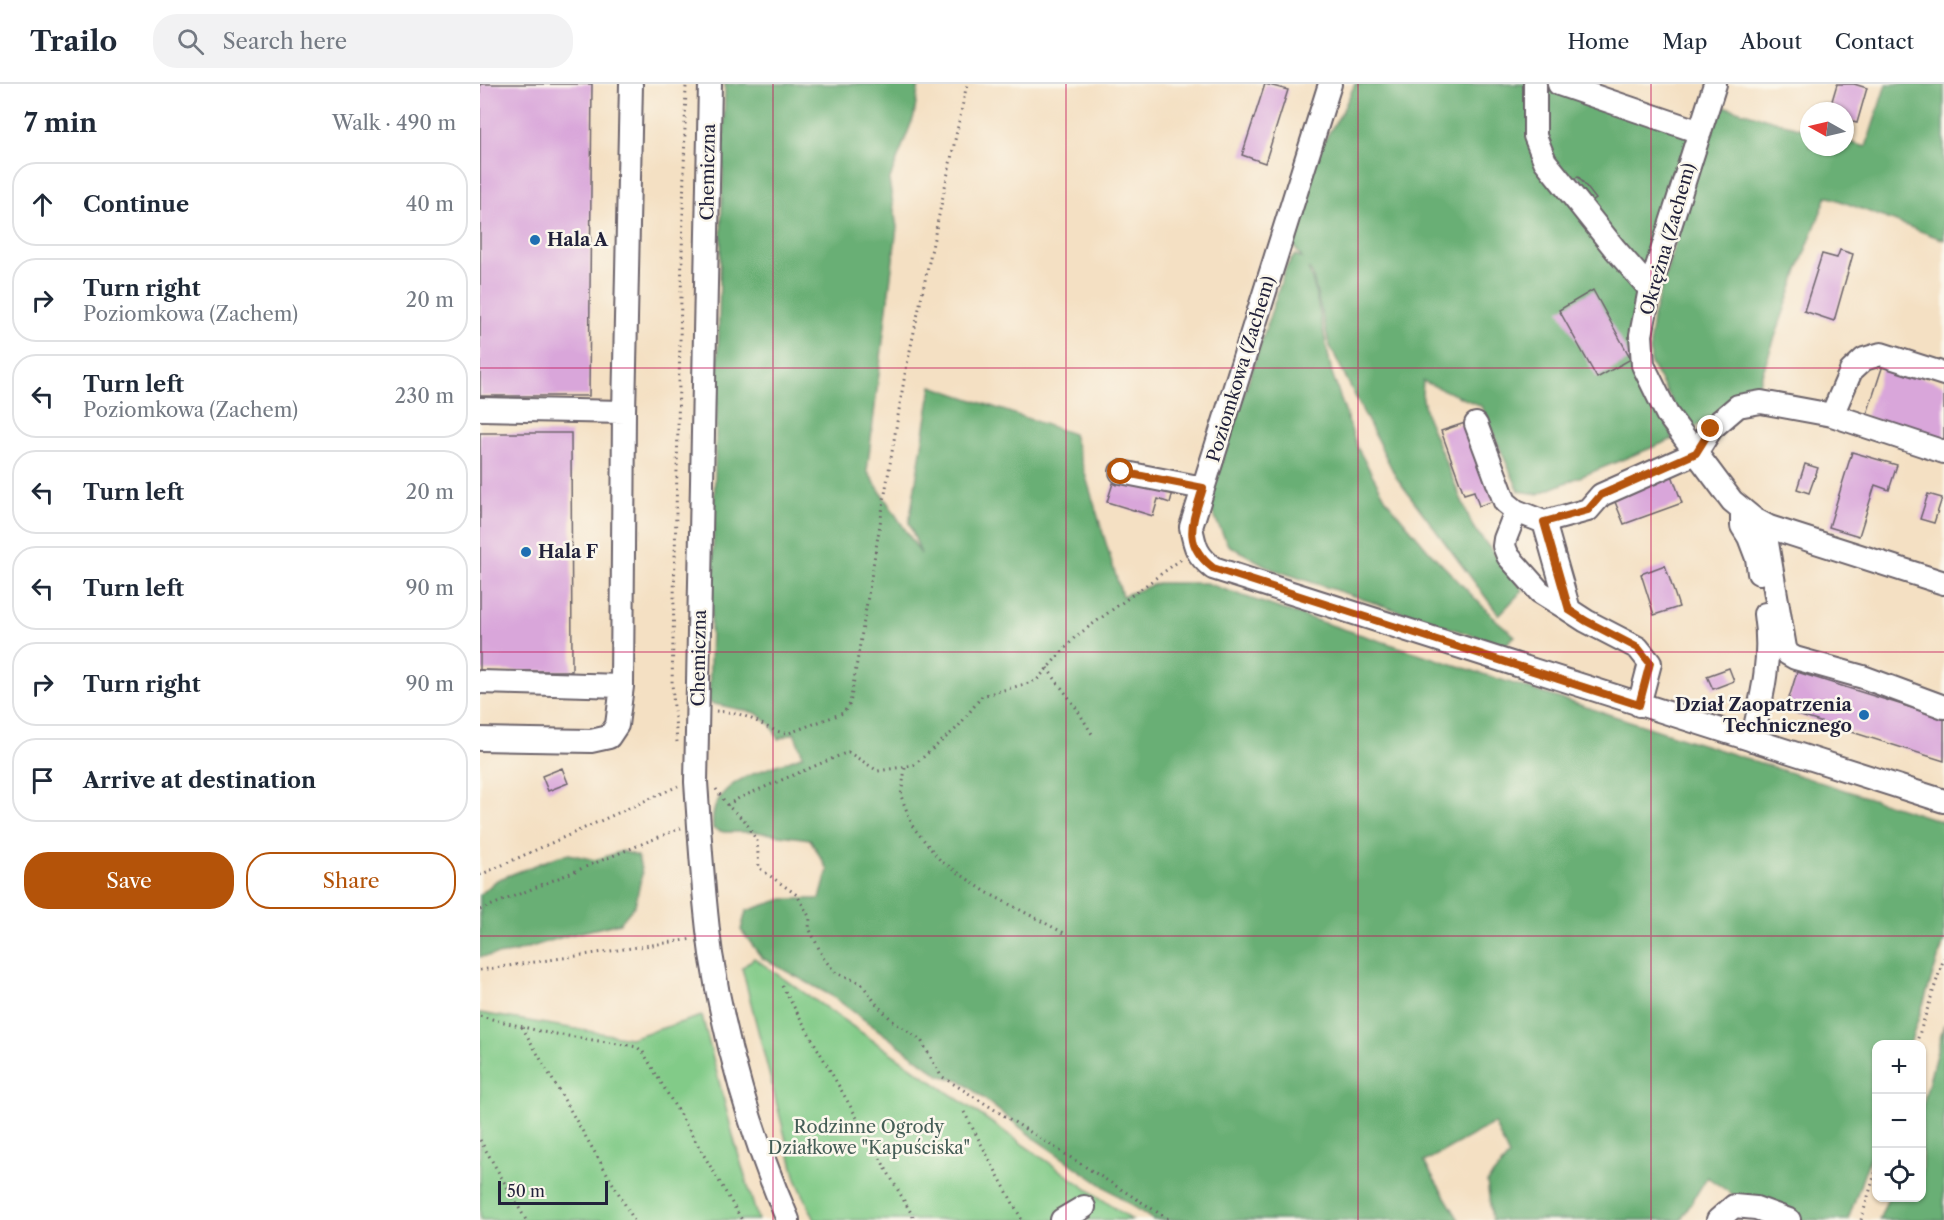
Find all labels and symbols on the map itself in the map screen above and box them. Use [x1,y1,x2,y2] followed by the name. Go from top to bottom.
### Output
[1800,102,1854,156] north arrow
[696,123,720,221] street label: Chemiczna
[1636,160,1700,318] street label: Okrężna (Zachem)
[547,229,609,251] place label: Hala A
[528,233,542,247] marker: Hala A
[1202,273,1280,465] street label: Poziomkowa (Zachem)
[1697,415,1723,441] route end
[1107,458,1133,484] route start
[538,541,598,563] place label: Hala F
[519,545,533,559] marker: Hala F
[687,609,711,707] street label: Chemiczna
[1675,694,1853,737] place label: Dział Zaopatrzenia Technicznego
[1857,708,1871,722] marker: Dział Zaopatrzenia Technicznego
[768,1116,970,1159] park label: Rodzinne Ogrody Działkowe "Kapuściska"
[498,1178,608,1206] scale bar

